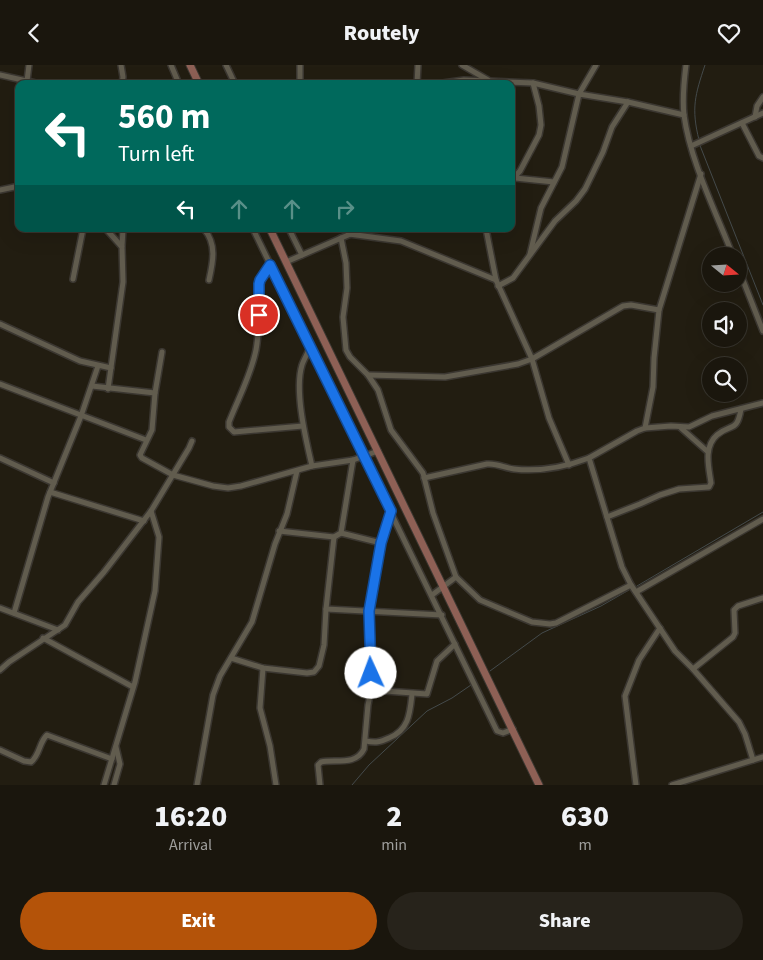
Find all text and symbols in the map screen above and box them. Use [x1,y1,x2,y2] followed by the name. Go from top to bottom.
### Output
[343,17,420,49] text: Routely
[20,19,48,47] icon: back
[715,19,743,47] icon: heart
[118,92,210,142] text: 560 m
[35,100,100,165] icon: left
[118,138,194,170] text: Turn left
[172,195,200,223] icon: left
[225,195,253,223] icon: ahead
[278,195,306,223] icon: ahead
[331,195,359,223] icon: right
[702,247,748,293] north arrow
[702,247,747,402] map controls
[238,294,280,336] pin
[245,301,273,329] icon: arrive
[702,302,747,347] button: sound
[702,357,747,402] button: search
[344,646,396,698] position arrow
[154,795,227,838] text: 16:20
[386,795,402,838] text: 2
[561,795,609,838] text: 630
[169,834,212,856] text: Arrival
[381,834,407,856] text: min
[578,834,592,856] text: m
[20,892,377,950] button: Exit
[387,892,743,950] button: Share

